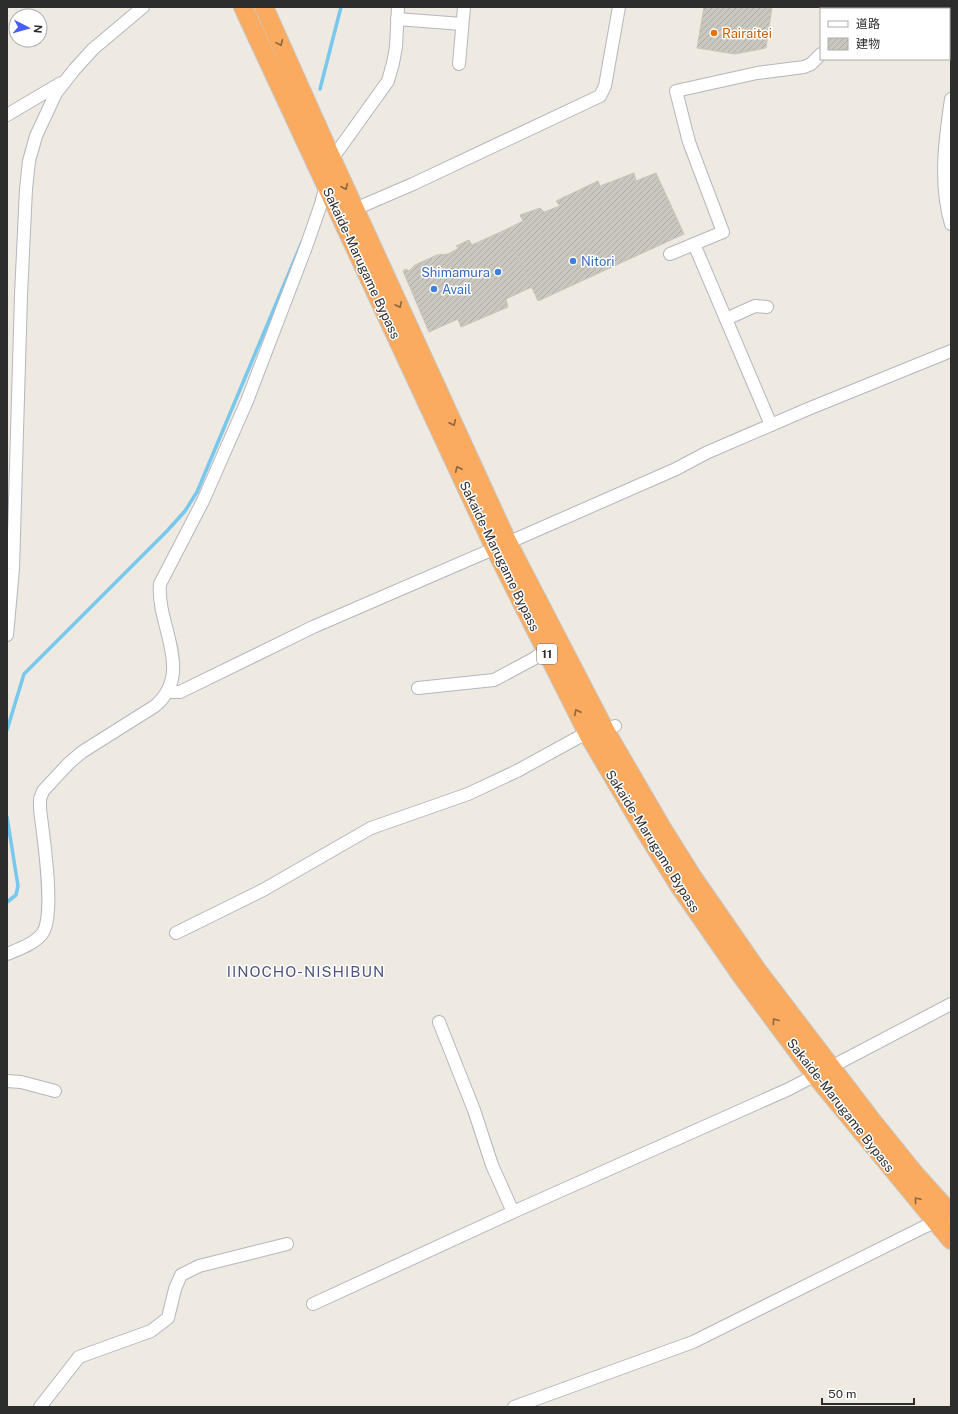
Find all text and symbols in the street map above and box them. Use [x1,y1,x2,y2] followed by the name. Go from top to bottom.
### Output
[8,8,48,48] north arrow
[820,8,950,60] legend
[856,17,880,31] text: 道路
[32,24,44,34] text: N
[722,26,772,41] place label: Rairaitei
[709,28,719,38] marker: Rairaitei
[856,37,880,51] text: 建物
[275,38,283,46] one-way arrow
[340,182,348,190] one-way arrow
[320,185,403,341] street label: Sakaide-Marugame Bypass
[581,254,615,269] place label: Nitori
[568,256,578,266] marker: Nitori
[421,265,490,280] place label: Shimamura
[493,267,503,277] marker: Shimamura
[442,282,471,297] place label: Avail
[429,284,439,294] marker: Avail
[394,300,402,308] one-way arrow
[448,418,456,426] one-way arrow
[455,466,463,474] one-way arrow
[457,479,542,634] street label: Sakaide-Marugame Bypass
[537,644,557,664] road number: 11
[574,709,581,716] one-way arrow
[602,767,703,915] street label: Sakaide-Marugame Bypass
[227,963,385,980] district label: IINOCHO-NISHIBUN
[773,1019,780,1026] one-way arrow
[784,1036,897,1175] street label: Sakaide-Marugame Bypass
[914,1197,921,1204] one-way arrow
[822,1380,914,1406] scale bar
[828,1387,856,1401] text: 50 m

